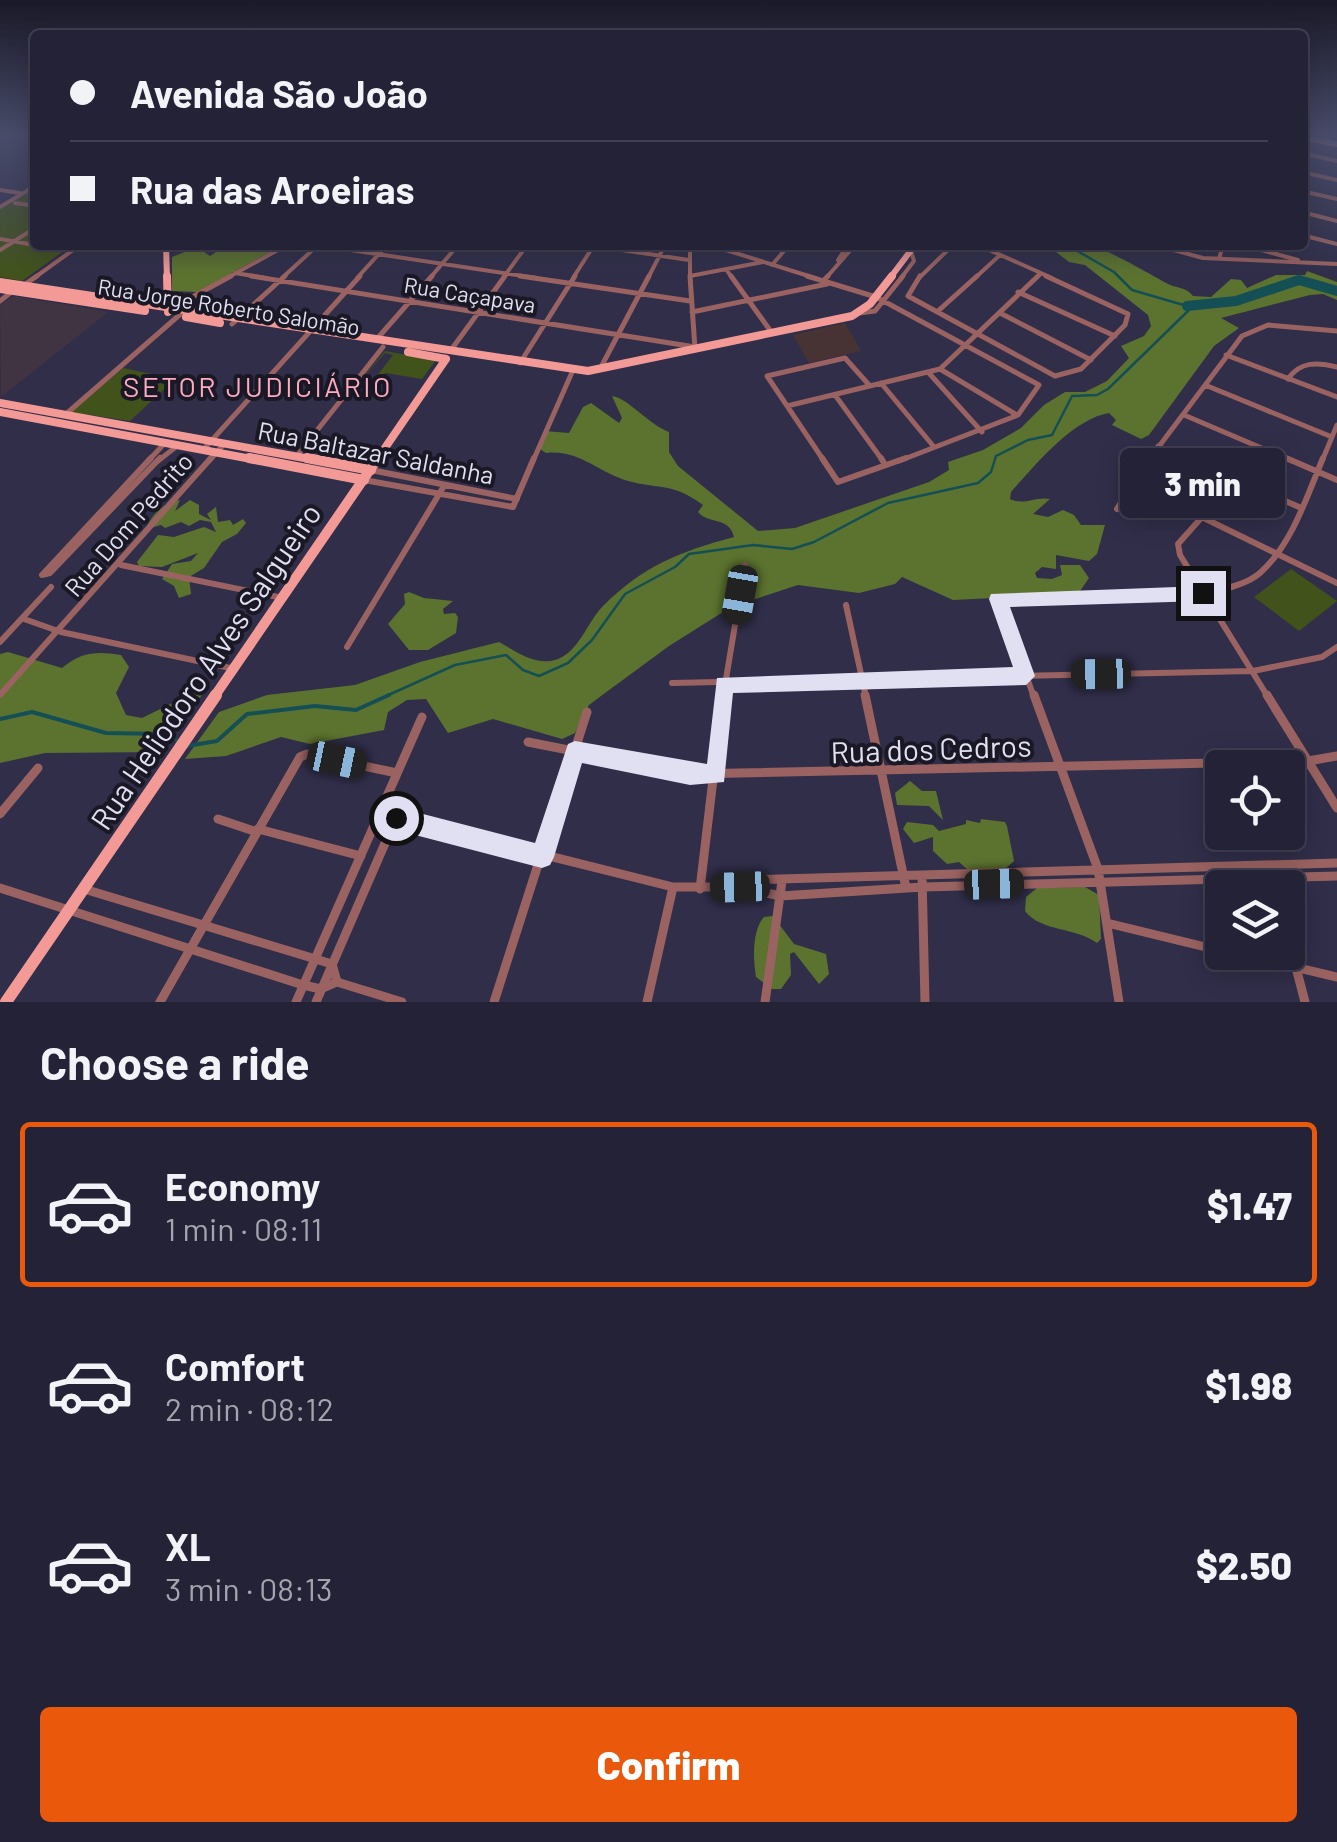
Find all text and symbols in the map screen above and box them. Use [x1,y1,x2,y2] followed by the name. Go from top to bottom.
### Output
[130,70,428,116] text: Avenida São João
[130,166,415,212] text: Rua das Aroeiras
[402,271,538,317] street label: Rua Caçapava
[96,272,362,340] street label: Rua Jorge Roberto Salomão
[123,369,393,403] district label: SETOR JUDICIÁRIO
[256,414,496,490] street label: Rua Baltazar Saldanha
[58,446,198,602] street label: Rua Dom Pedrito
[1120,448,1286,518] callout: 3 min
[1164,464,1241,502] text: 3 min
[82,496,328,836] street label: Rua Heliodoro Alves Salgueiro
[720,563,760,627] car
[1181,571,1226,616] route end
[1071,658,1131,690] car
[830,727,1032,769] street label: Rua dos Cedros
[305,739,369,781] car
[1205,750,1305,970] map controls
[1205,750,1305,850] button: locate
[374,796,419,841] route start
[963,868,1025,900] car
[1205,870,1305,970] button: layers
[709,871,771,903] car
[40,1035,310,1089] text: Choose a ride
[45,1160,135,1250] icon: car
[165,1163,320,1209] text: Economy
[1207,1182,1292,1228] text: $1.47
[165,1209,322,1247] text: 1 min · 08:11
[45,1340,135,1430] icon: car
[165,1343,305,1389] text: Comfort
[1205,1362,1292,1408] text: $1.98
[165,1389,334,1427] text: 2 min · 08:12
[45,1520,135,1610] icon: car
[165,1523,211,1569] text: XL
[1196,1542,1292,1588] text: $2.50
[165,1569,333,1607] text: 3 min · 08:13
[40,1707,1297,1822] button: Confirm

